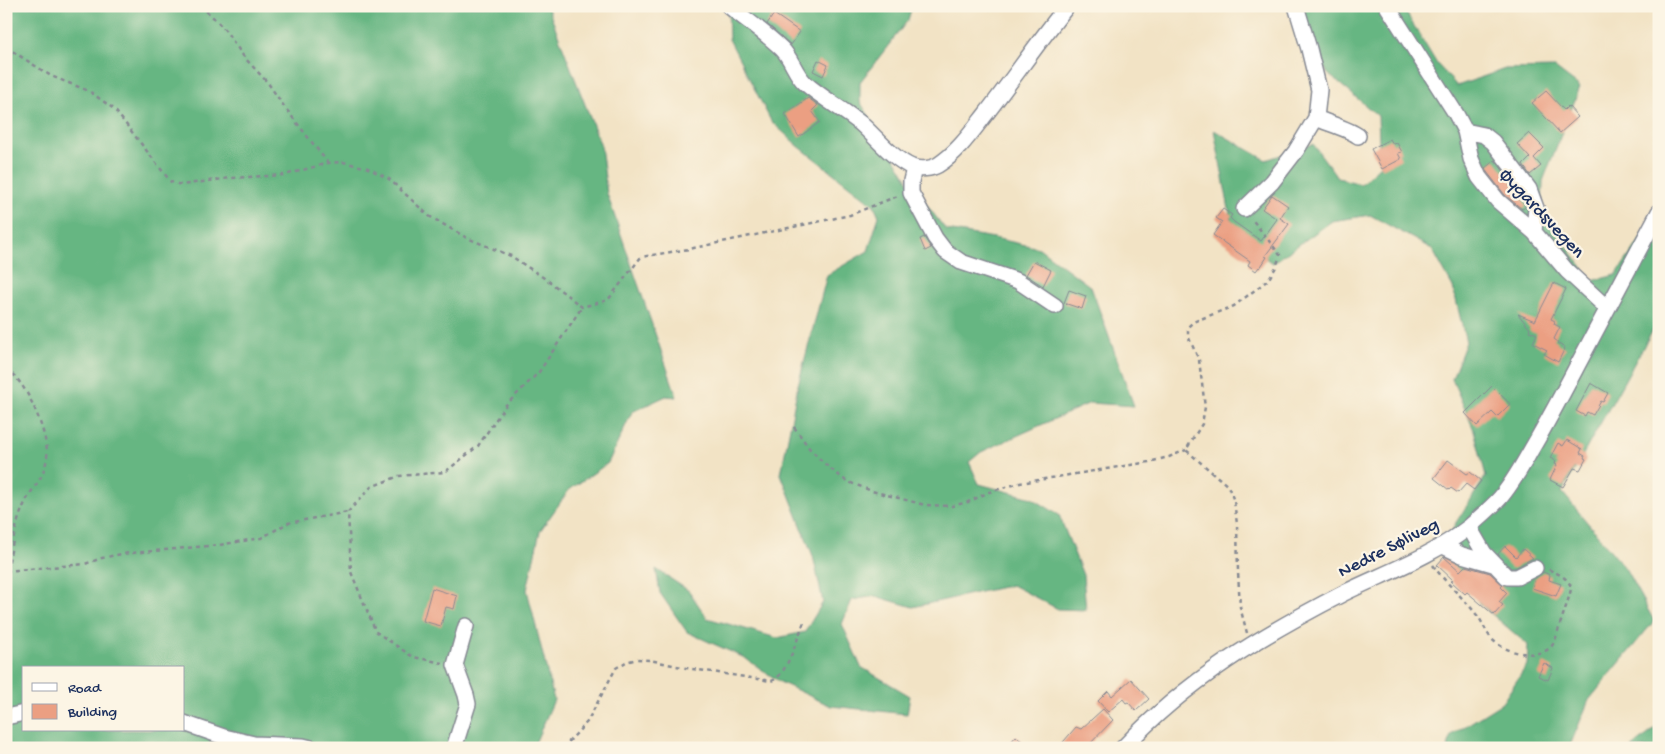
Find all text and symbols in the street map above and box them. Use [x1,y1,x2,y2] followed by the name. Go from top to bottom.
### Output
[1493,164,1589,264] street label: Øygardsvegen
[1335,514,1444,584] street label: Nedre Søliveg
[22,666,185,732] legend
[68,680,102,698] text: Road
[67,704,117,722] text: Building

